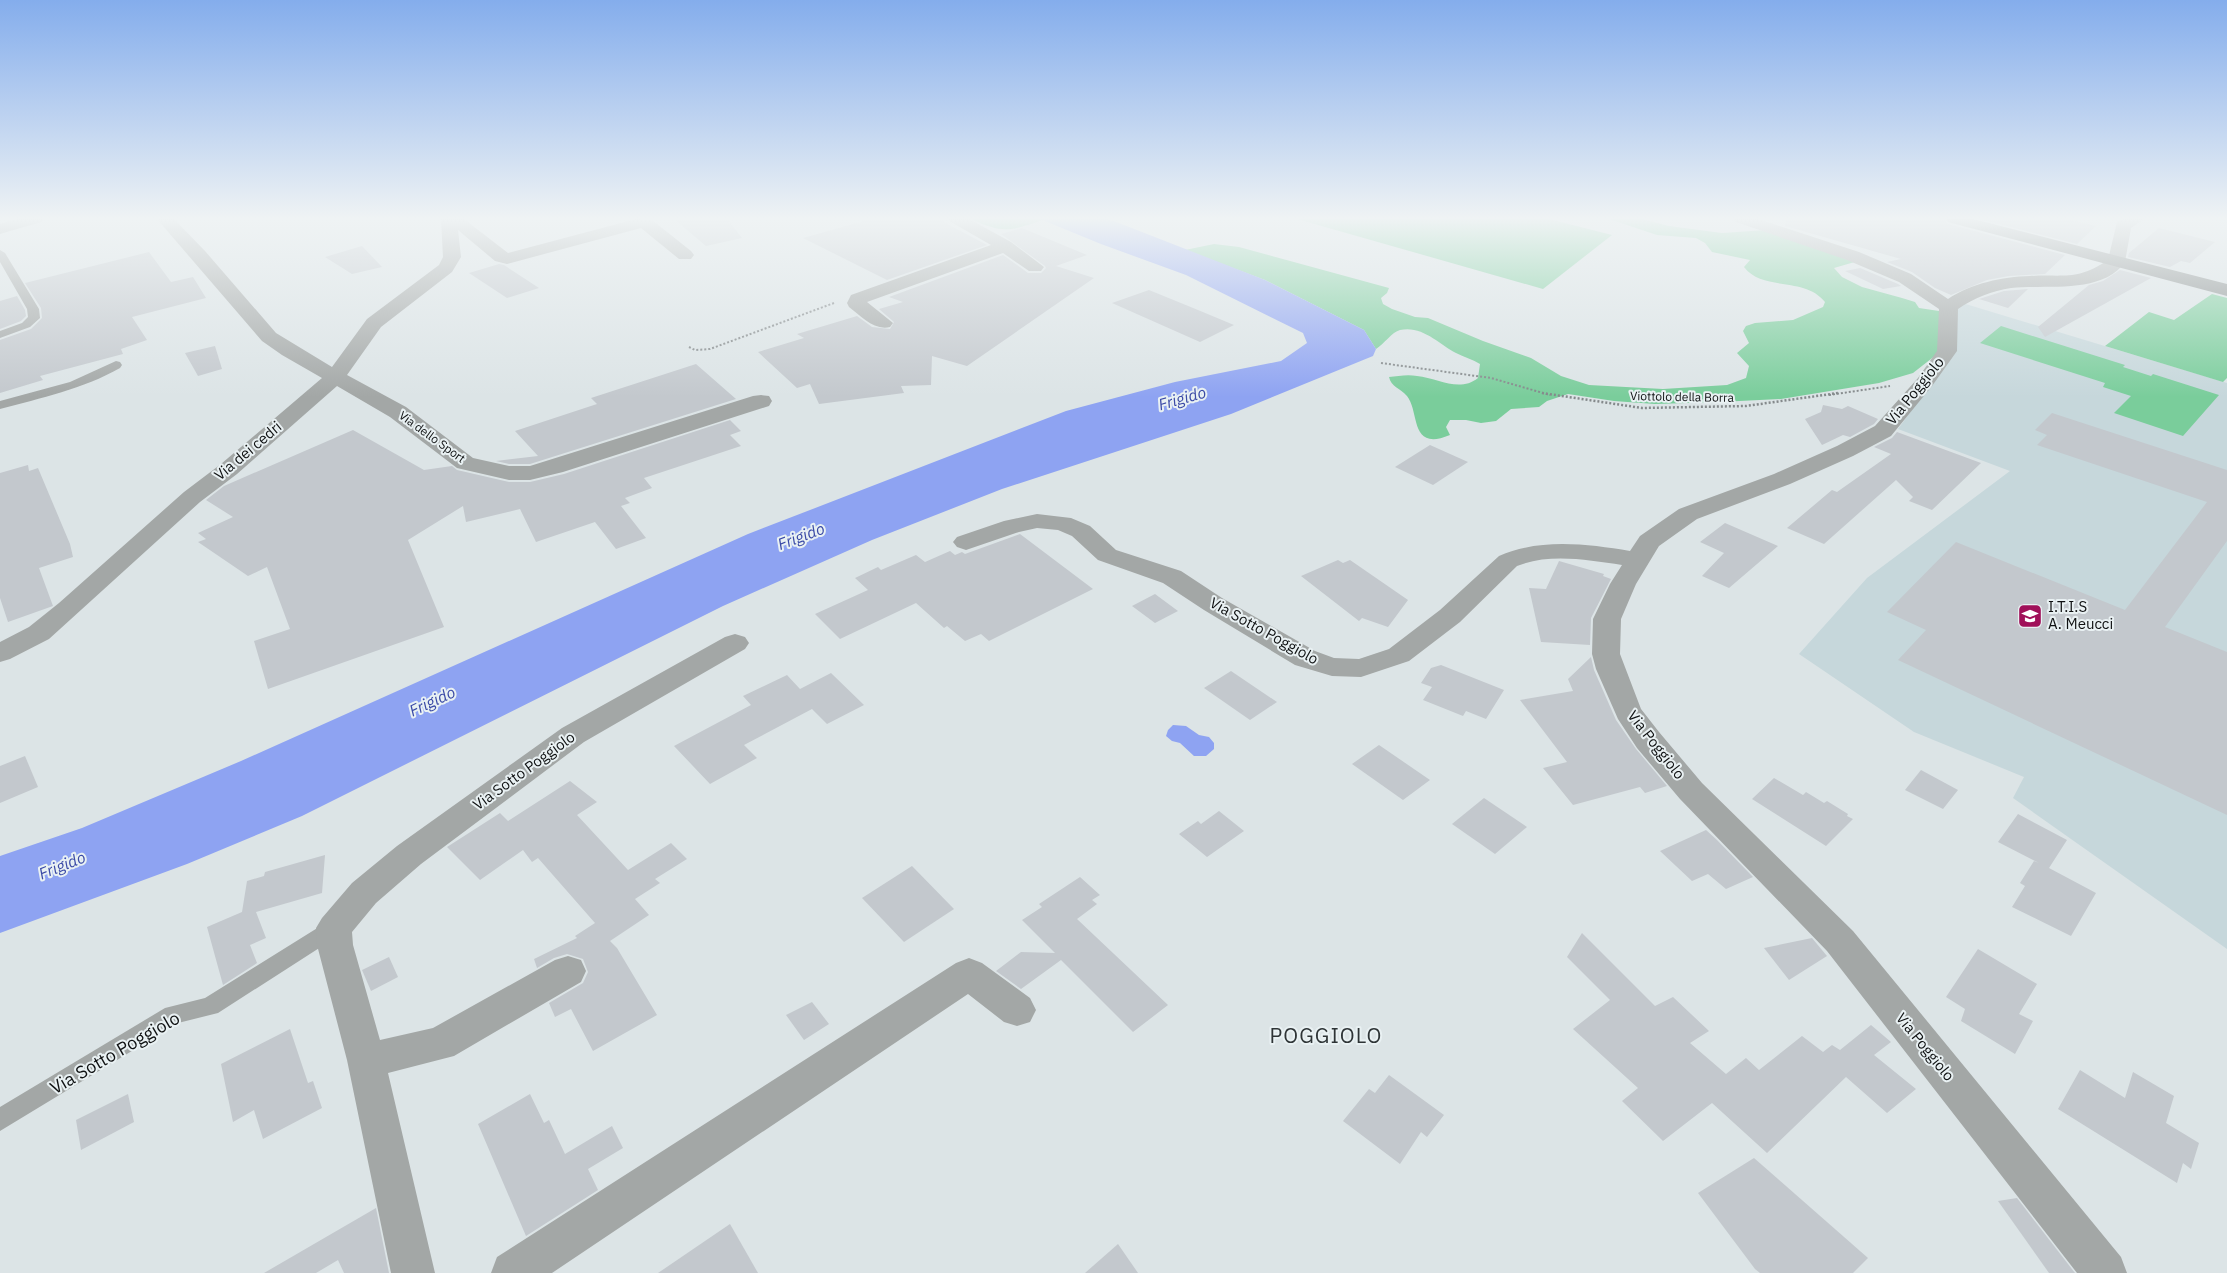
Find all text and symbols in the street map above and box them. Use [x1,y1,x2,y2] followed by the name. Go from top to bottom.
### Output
[1881,353,1948,429] street label: Via Poggiolo
[1156,382,1208,414] water label: Frigido
[1630,388,1735,405] street label: Viottolo della Borra
[396,407,468,466] street label: Via dello Sport
[210,417,285,484] street label: Via dei cedri
[775,518,828,554] water label: Frigido
[1206,593,1322,668] street label: Via Sotto Poggiolo
[2048,597,2113,633] place label: I.T.I.S A. Meucci
[2017,603,2043,629] school or university icon: I.T.I.S A. Meucci
[406,682,459,720] water label: Frigido
[1624,706,1689,783] street label: Via Poggiolo
[469,727,578,814] street label: Via Sotto Poggiolo
[36,846,89,883] water label: Frigido
[46,1006,184,1099] street label: Via Sotto Poggiolo
[1892,1009,1959,1085] street label: Via Poggiolo
[1270,1021,1382,1049] district label: POGGIOLO

